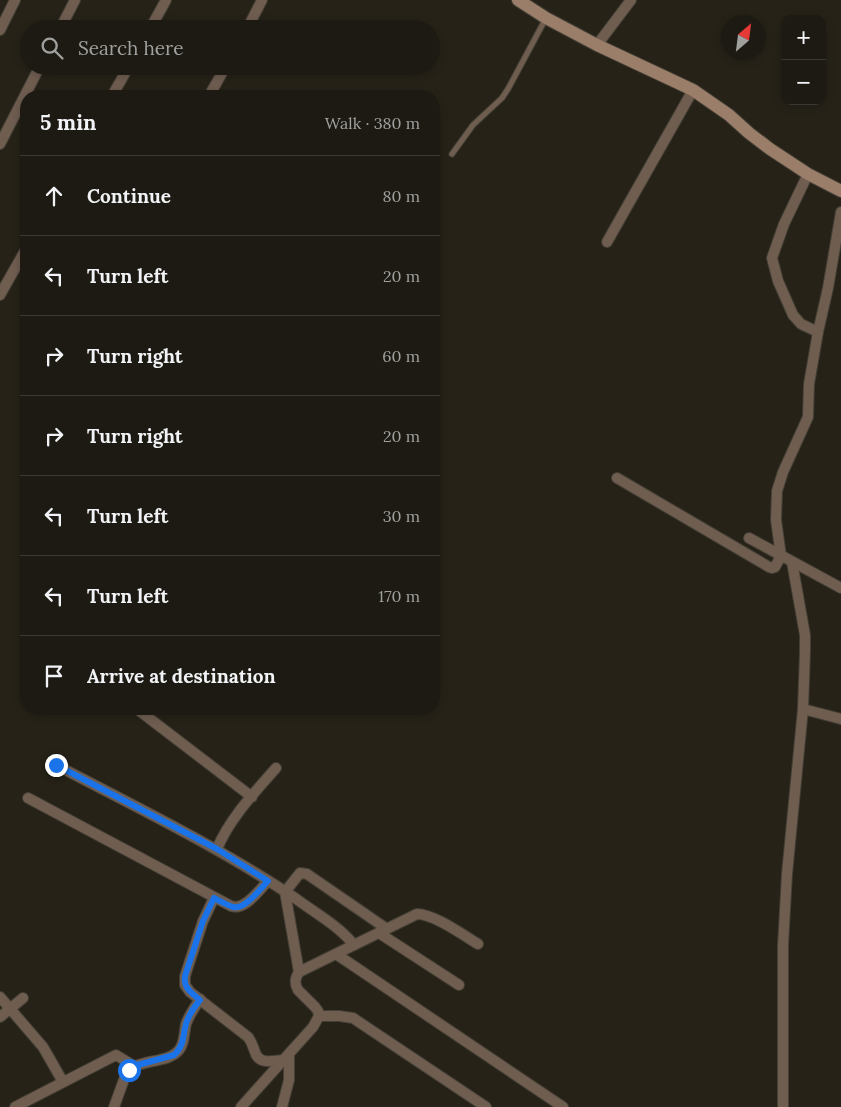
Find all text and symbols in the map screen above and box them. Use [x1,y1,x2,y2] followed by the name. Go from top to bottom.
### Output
[721,15,766,60] north arrow
[781,15,826,105] map controls
[781,15,826,60] button: +
[20,20,440,75] search box
[38,34,66,62] icon: search
[78,36,184,60] text: Search here
[781,60,826,105] button: −
[40,109,96,136] text: 5 min
[325,113,420,133] text: Walk · 380 m
[40,182,68,210] icon: ahead
[87,184,171,208] text: Continue
[383,186,420,206] text: 80 m
[40,262,68,290] icon: left
[87,264,168,288] text: Turn left
[383,266,420,286] text: 20 m
[40,342,68,370] icon: right
[87,344,183,368] text: Turn right
[382,346,420,366] text: 60 m
[40,422,68,450] icon: right
[87,424,183,448] text: Turn right
[383,426,420,446] text: 20 m
[40,502,68,530] icon: left
[87,504,168,528] text: Turn left
[383,506,420,526] text: 30 m
[40,582,68,610] icon: left
[87,584,168,608] text: Turn left
[378,586,420,606] text: 170 m
[40,662,68,690] icon: arrive
[87,664,276,688] text: Arrive at destination
[45,754,68,777] route end
[118,1059,141,1082] route start

